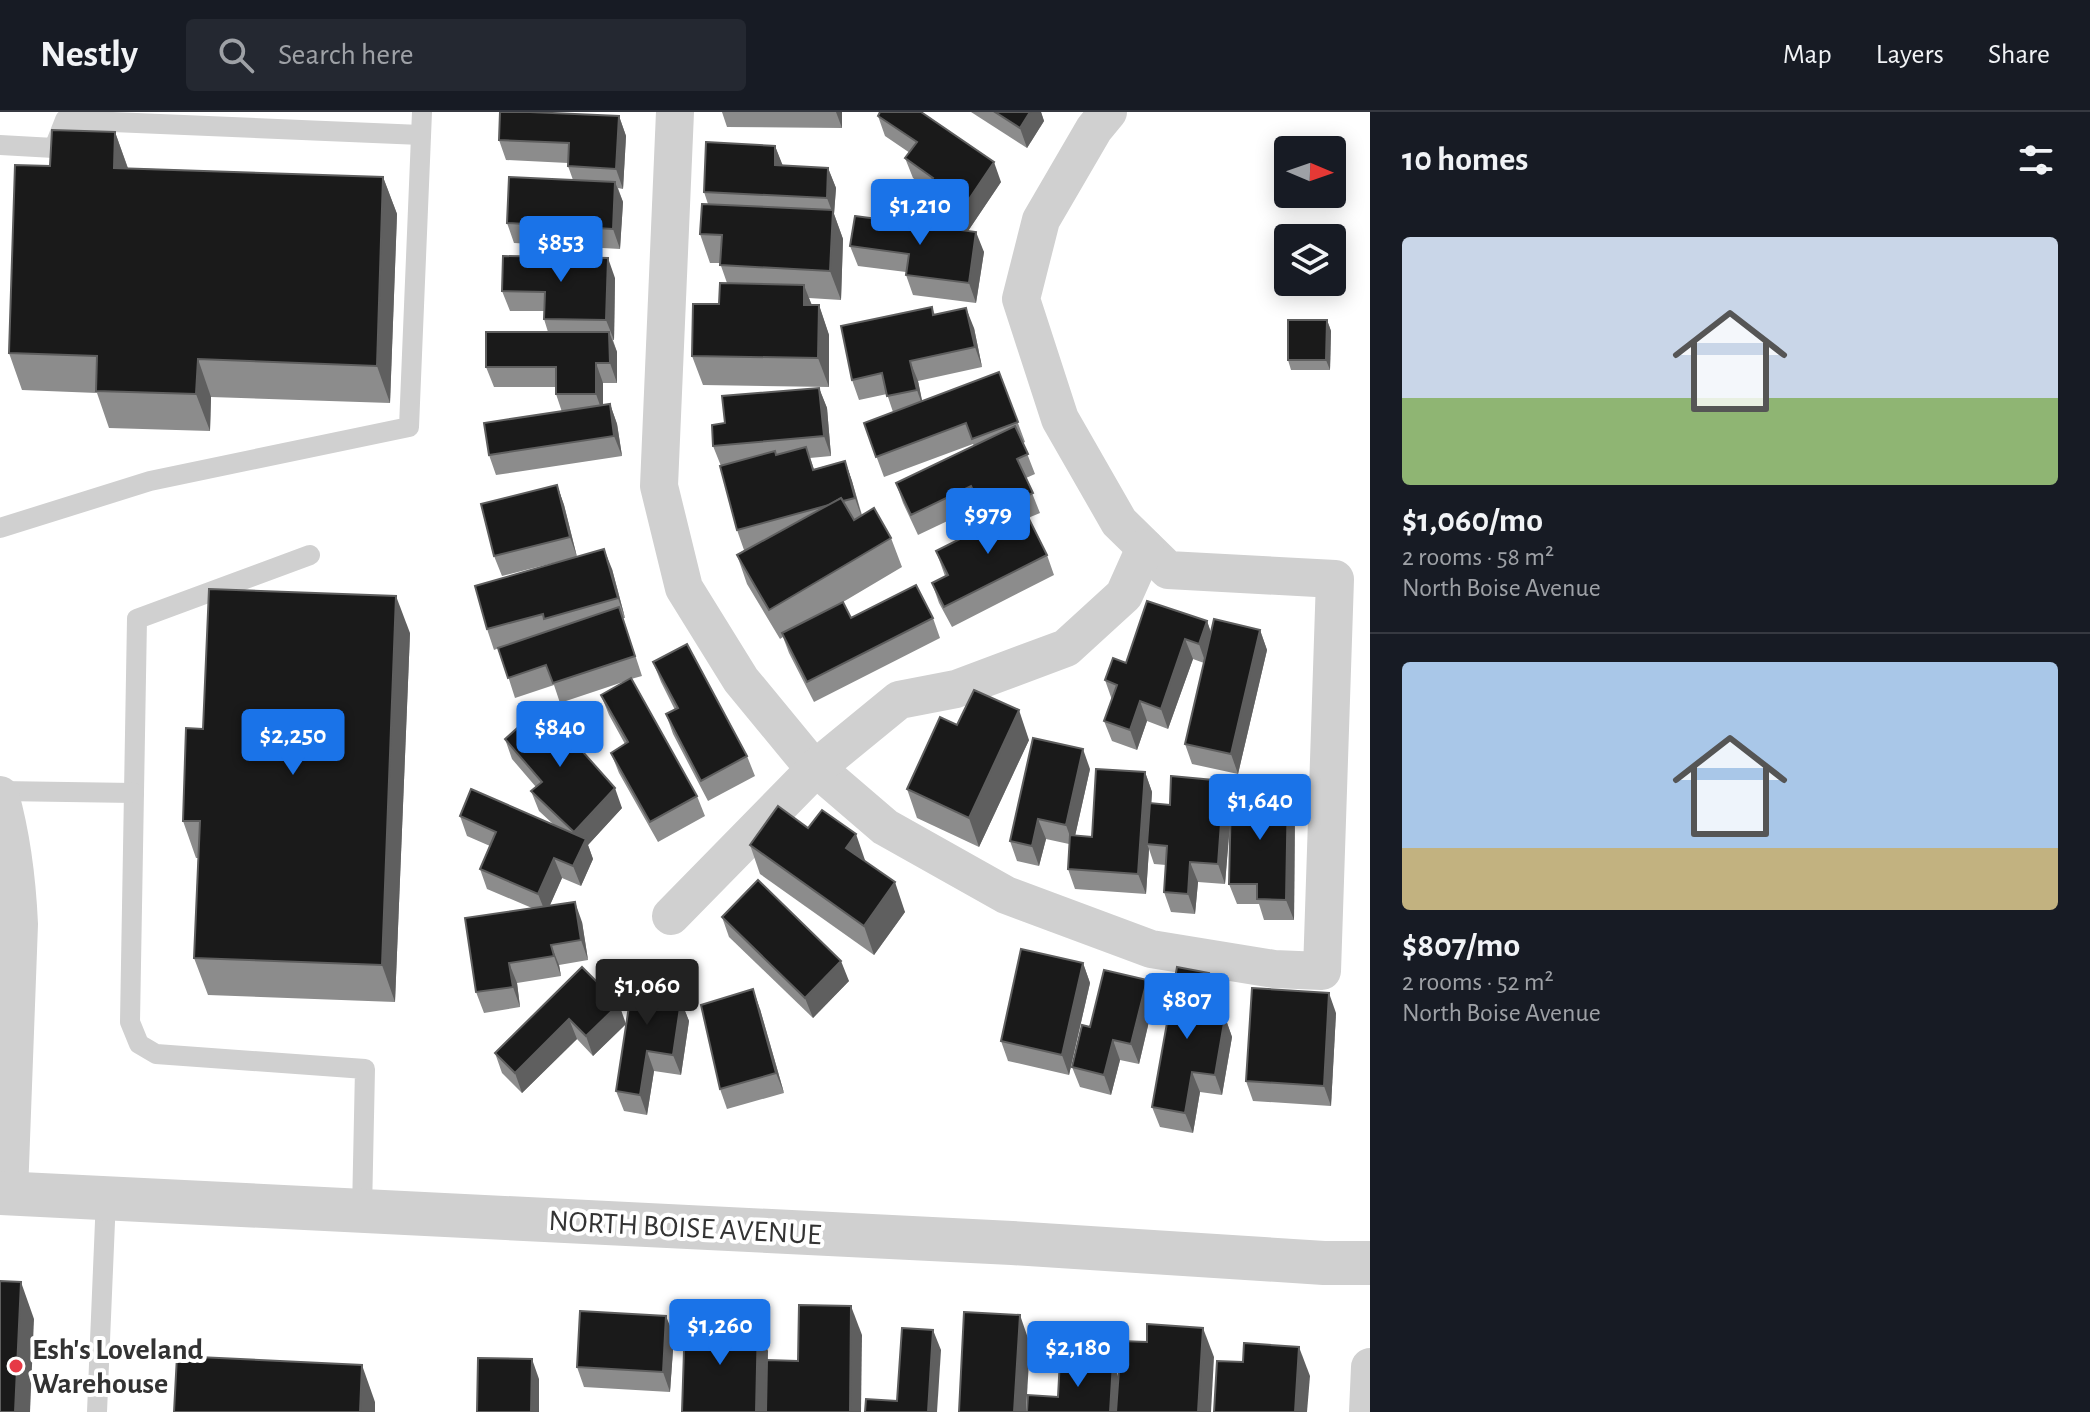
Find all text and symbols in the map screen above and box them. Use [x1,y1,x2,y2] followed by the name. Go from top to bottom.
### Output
[186,19,746,91] search box
[214,33,258,77] icon: search
[40,36,138,74] text: Nestly
[278,40,414,70] text: Search here
[1783,41,1832,69] text: Map
[1876,41,1944,69] text: Layers
[1988,41,2050,69] text: Share
[1274,136,1346,208] north arrow
[1274,136,1346,296] map controls
[2014,138,2058,182] icon: filters
[1402,143,1528,177] text: 10 homes
[855,179,985,247] pin: $1,210
[889,192,951,218] text: $1,210
[514,216,608,284] pin: $853
[1274,224,1346,296] button: layers
[538,229,584,255] text: $853
[1658,289,1802,433] icon: home
[941,488,1035,556] pin: $979
[964,501,1012,527] text: $979
[1402,504,1543,538] text: $1,060/mo
[1402,544,1554,570] text: 2 rooms · 58 m²
[1402,575,1601,601] text: North Boise Avenue
[513,701,607,769] pin: $840
[228,709,358,777] pin: $2,250
[534,714,586,740] text: $840
[1658,714,1802,858] icon: home
[260,722,326,748] text: $2,250
[1195,774,1325,842] pin: $1,640
[1227,787,1293,813] text: $1,640
[1402,929,1520,963] text: $807/mo
[582,959,712,1027] pin: $1,060
[1402,969,1554,995] text: 2 rooms · 52 m²
[614,972,680,998] text: $1,060
[1140,973,1234,1041] pin: $807
[1162,986,1212,1012] text: $807
[1402,1000,1601,1026] text: North Boise Avenue
[548,1206,822,1250] street label: NORTH BOISE AVENUE
[655,1299,785,1367] pin: $1,260
[687,1312,753,1338] text: $1,260
[1013,1321,1143,1389] pin: $2,180
[1045,1334,1111,1360] text: $2,180
[32,1335,204,1399] place label: Esh's Loveland Warehouse
[7,1357,25,1375] marker: Esh's Loveland Warehouse

